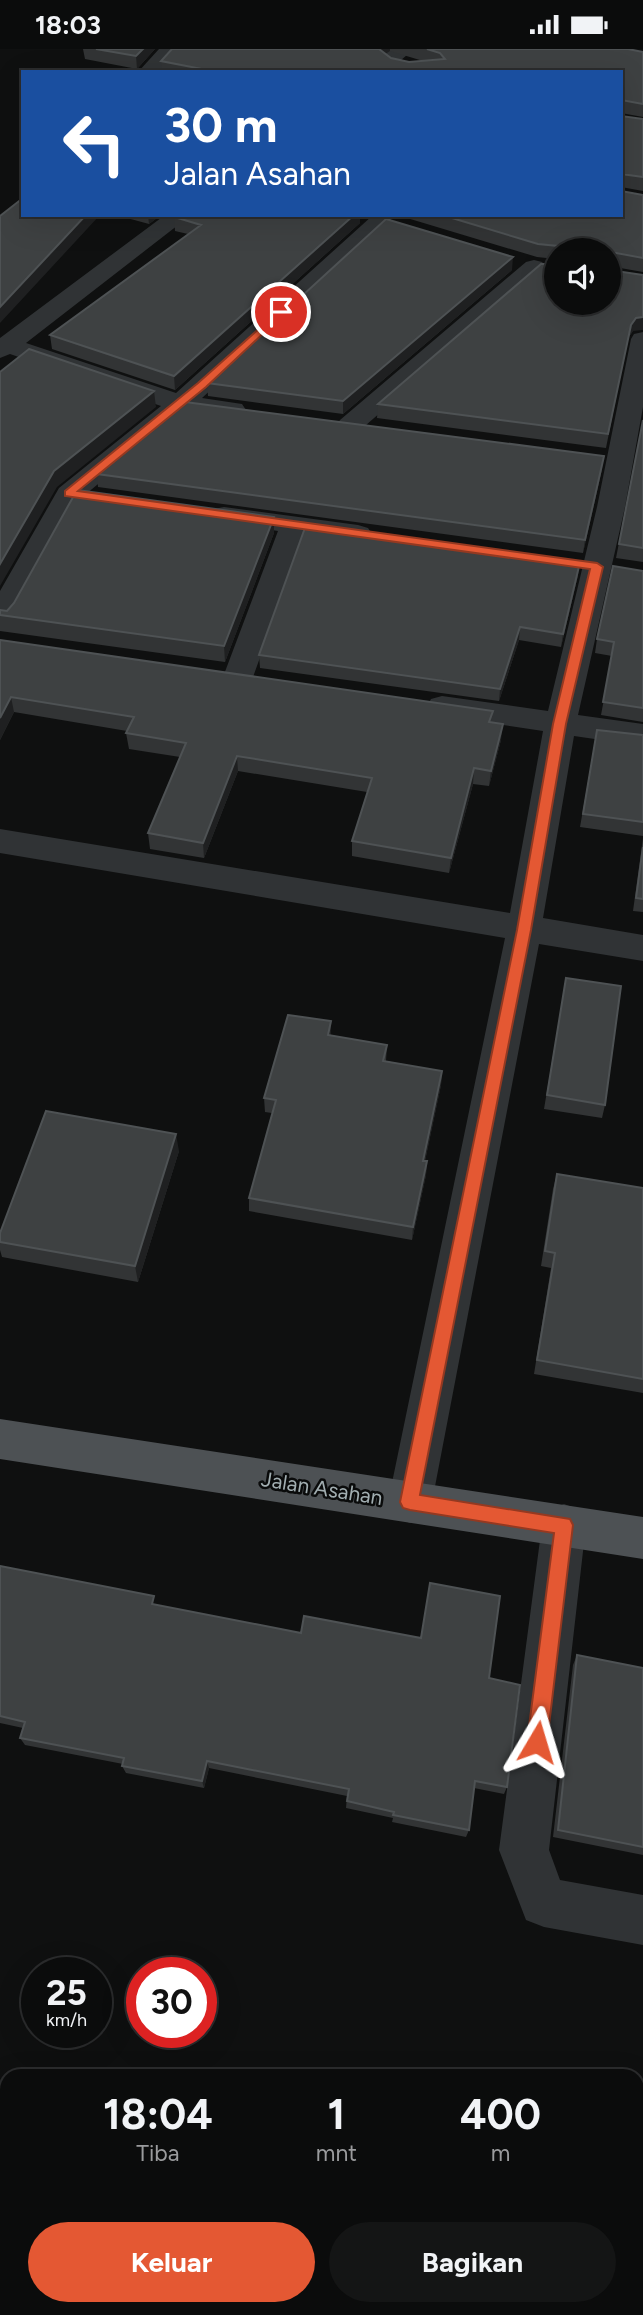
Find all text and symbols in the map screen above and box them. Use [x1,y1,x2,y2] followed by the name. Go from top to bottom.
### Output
[35,9,101,41] text: 18:03
[164,95,277,154] text: 30 m
[49,98,140,189] icon: left
[164,155,351,193] text: Jalan Asahan
[544,238,621,315] map controls
[544,238,621,315] button: sound
[251,282,311,342] pin
[262,293,300,331] icon: arrive
[259,1466,385,1510] street label: Jalan Asahan
[500,1705,574,1779] position arrow
[126,1957,217,2048] speed limit sign: 30
[46,1972,87,2014] text: 25
[46,2009,87,2031] text: km/h
[103,2089,213,2140] text: 18:04
[328,2089,345,2140] text: 1
[460,2089,541,2140] text: 400
[136,2139,180,2167] text: Tiba
[316,2139,357,2167] text: mnt
[491,2139,510,2167] text: m
[28,2222,315,2302] button: Keluar
[329,2222,616,2302] button: Bagikan

